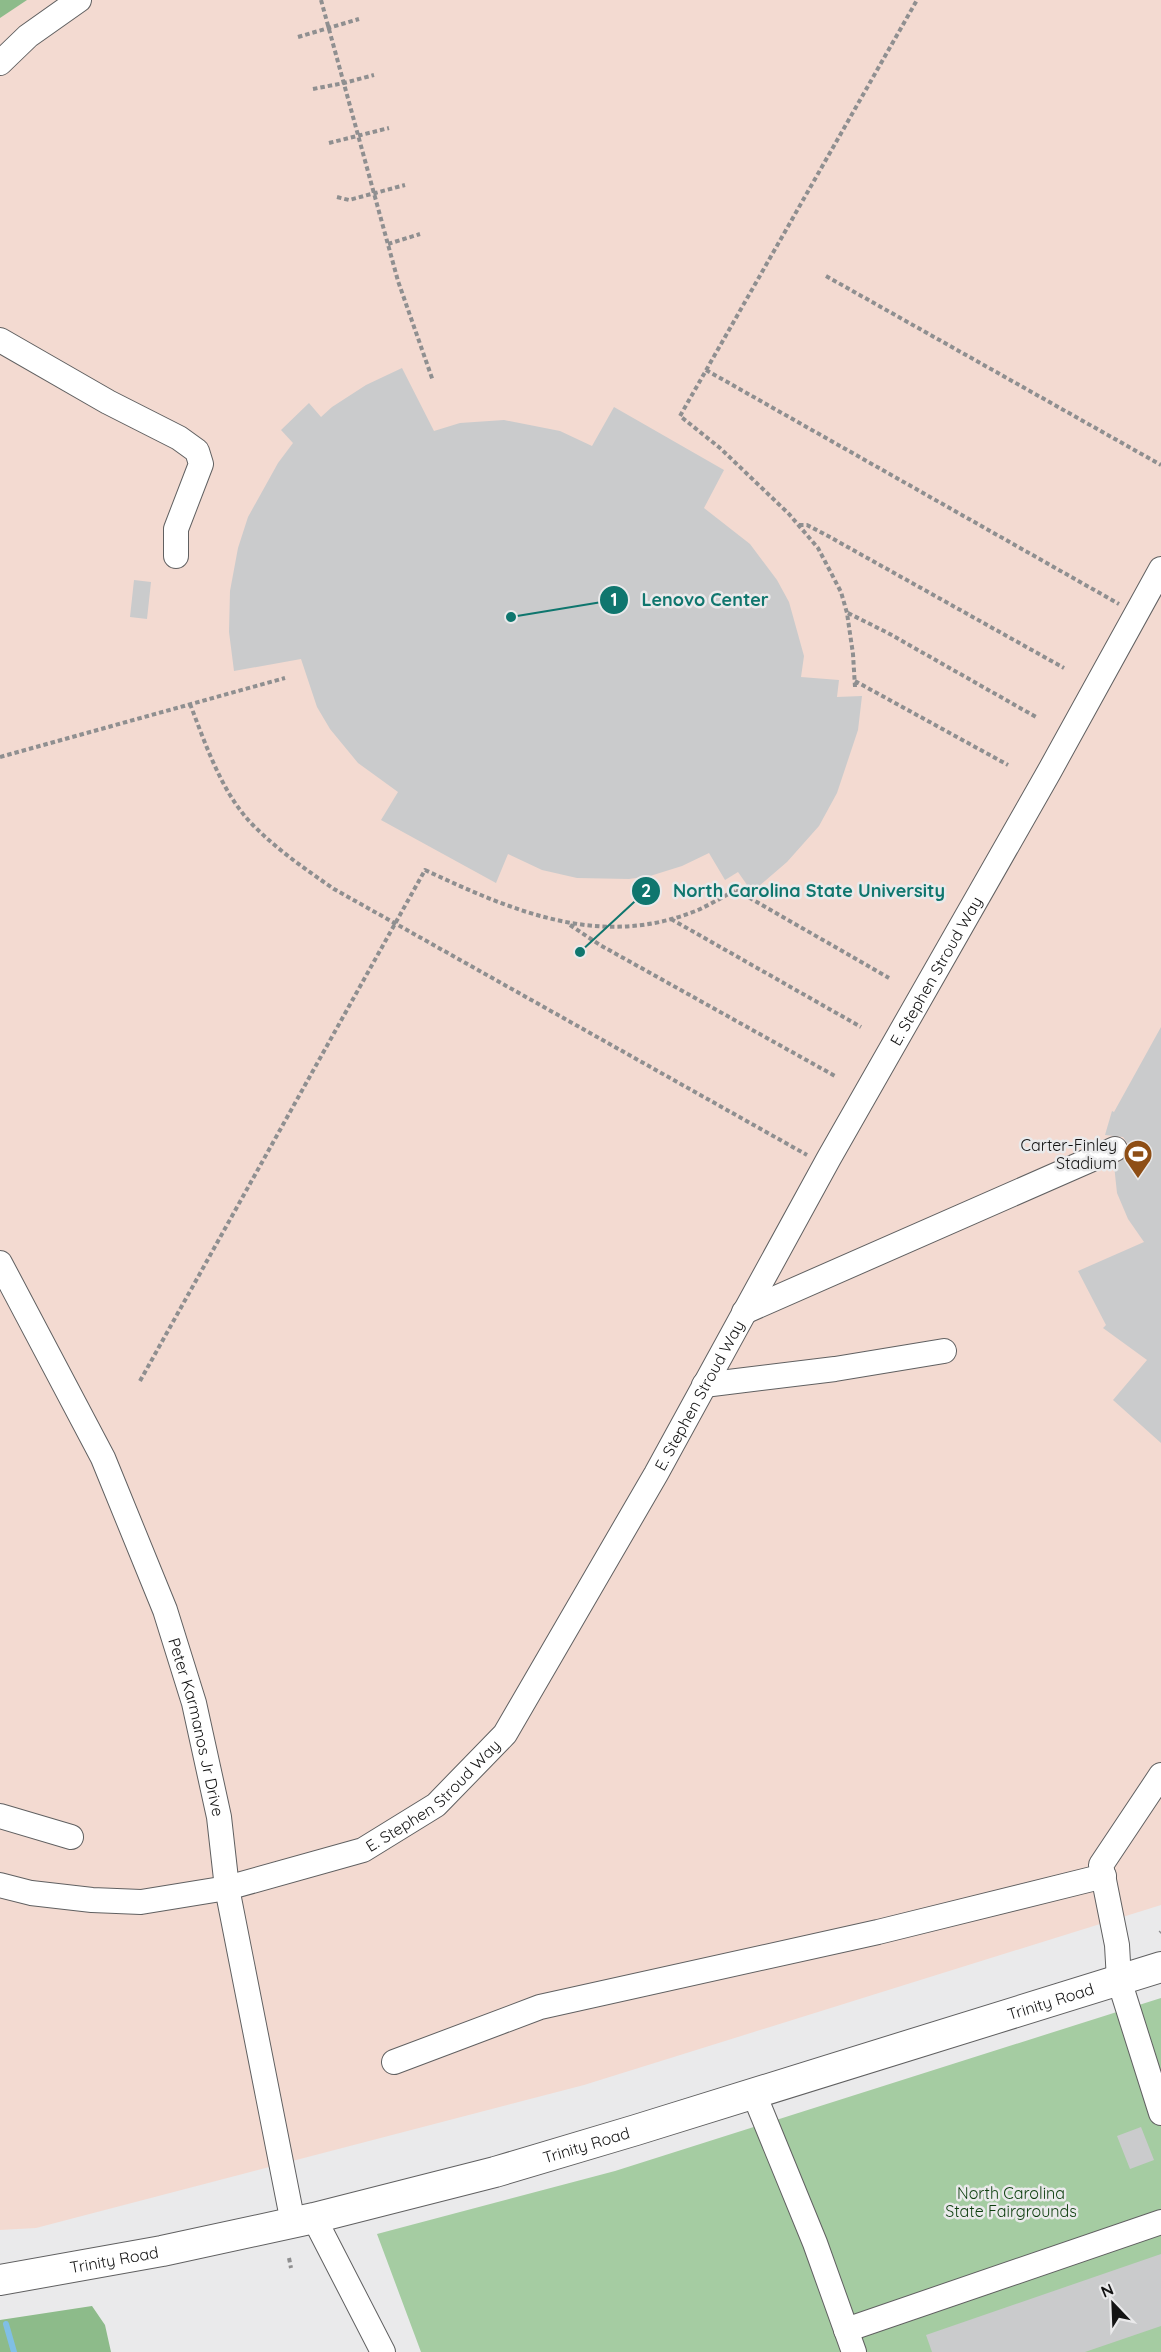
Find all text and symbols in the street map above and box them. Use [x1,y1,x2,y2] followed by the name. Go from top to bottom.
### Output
[599,582,780,618] callout: Lenovo Center
[610,588,618,611] text: 1
[641,588,769,611] text: Lenovo Center
[631,873,957,909] callout: North Carolina State University
[641,879,651,902] text: 2
[673,879,945,902] text: North Carolina State University
[885,893,986,1049] street label: E. Stephen Stroud Way
[1021,1135,1117,1173] place label: Carter-Finley Stadium
[1122,1138,1154,1180] sports icon: Carter-Finley Stadium
[650,1317,748,1474] street label: E. Stephen Stroud Way
[164,1635,229,1818] street label: Peter Karmanos Jr Drive
[362,1735,504,1856] street label: E. Stephen Stroud Way
[1005,1978,1096,2024] street label: Trinity Road
[540,2122,632,2167] street label: Trinity Road
[945,2183,1077,2221] park label: North Carolina State Fairgrounds
[68,2242,160,2277] street label: Trinity Road
[1083,2274,1143,2334] north arrow
[1098,2279,1116,2302] text: N

